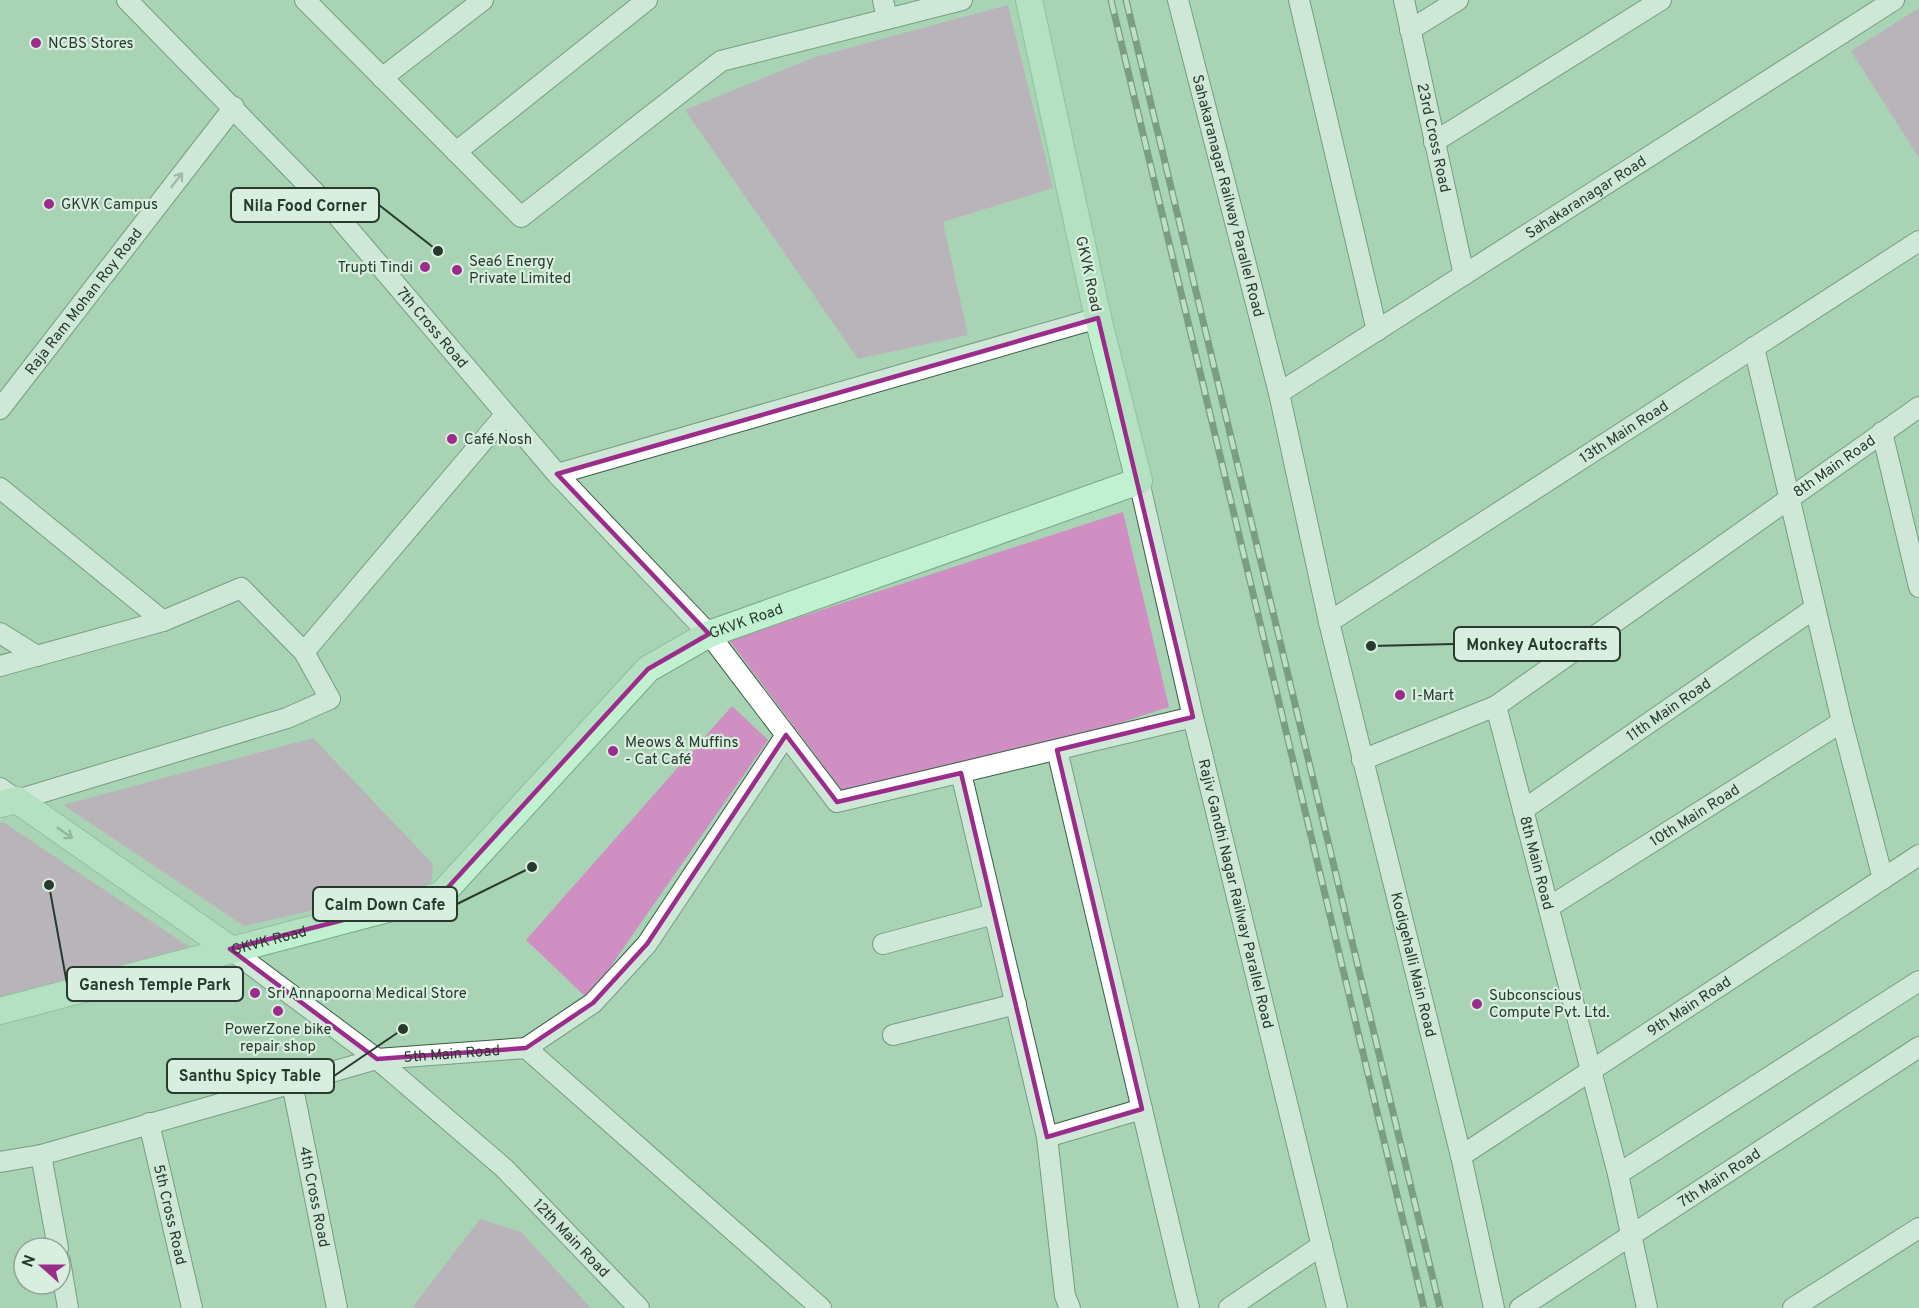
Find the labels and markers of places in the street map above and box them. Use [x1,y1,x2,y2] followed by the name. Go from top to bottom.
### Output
[48,35,134,54] place label: NCBS Stores
[29,36,43,50] marker: NCBS Stores
[231,188,379,222] callout: Nila Food Corner
[61,196,158,215] place label: GKVK Campus
[42,197,56,211] marker: GKVK Campus
[469,253,571,289] place label: Sea6 Energy Private Limited
[337,259,413,278] place label: Trupti Tindi
[418,260,432,274] marker: Trupti Tindi
[450,263,464,277] marker: Sea6 Energy Private Limited
[464,431,532,450] place label: Café Nosh
[445,432,459,446] marker: Café Nosh
[1454,627,1620,661] callout: Monkey Autocrafts
[1412,687,1454,706] place label: I-Mart
[1393,688,1407,702] marker: I-Mart
[625,734,738,770] place label: Meows & Muffins - Cat Café
[606,744,620,758] marker: Meows & Muffins - Cat Café
[313,887,457,921] callout: Calm Down Cafe
[67,967,243,1001] callout: Ganesh Temple Park
[267,985,467,1004] place label: Sri Annapoorna Medical Store
[248,986,262,1000] marker: Sri Annapoorna Medical Store
[1489,987,1610,1023] place label: Subconscious Compute Pvt. Ltd.
[1470,997,1484,1011] marker: Subconscious Compute Pvt. Ltd.
[271,1004,285,1018] marker: PowerZone bike repair shop
[224,1021,332,1057] place label: PowerZone bike repair shop
[167,1059,334,1093] callout: Santhu Spicy Table

